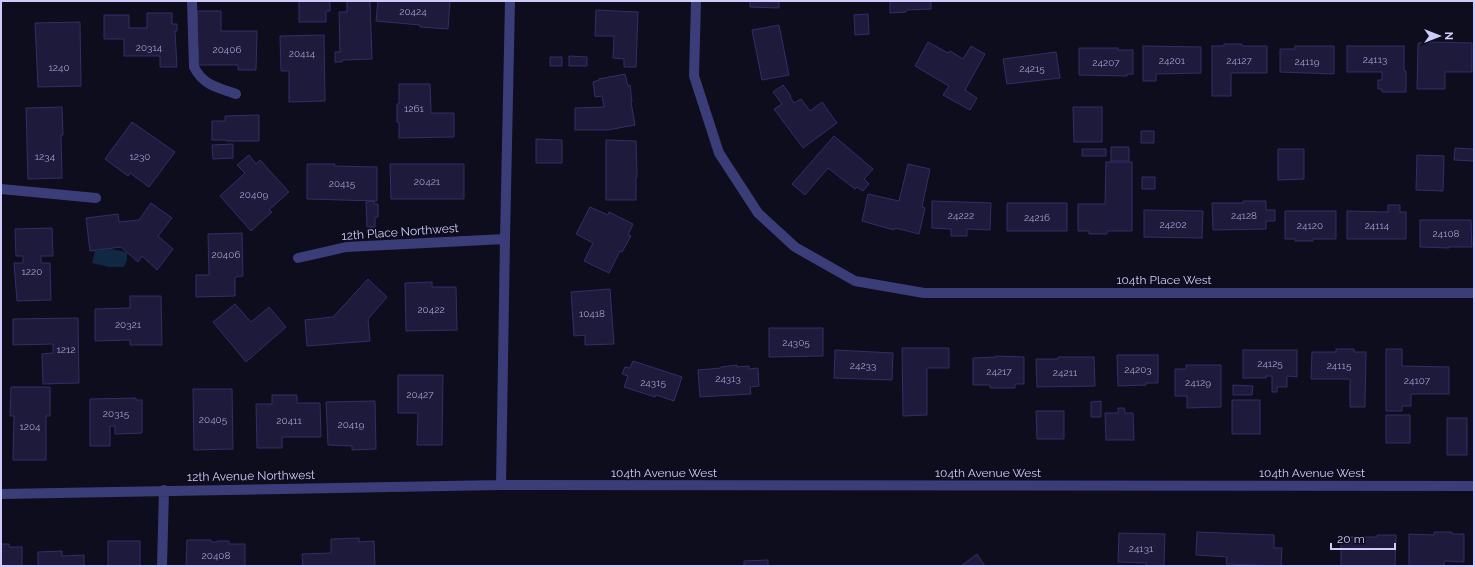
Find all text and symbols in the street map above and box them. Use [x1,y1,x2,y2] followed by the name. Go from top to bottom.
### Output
[399,6,427,17] house number: 20424
[1419,16,1459,56] north arrow
[1442,32,1455,40] text: N
[136,42,163,53] house number: 20314
[213,44,241,55] house number: 20406
[289,48,316,59] house number: 20414
[1363,54,1387,65] house number: 24113
[1159,55,1186,66] house number: 24201
[1226,55,1252,66] house number: 24127
[1294,56,1320,67] house number: 24119
[1092,57,1120,68] house number: 24207
[48,62,70,73] house number: 1240
[1019,63,1045,74] house number: 24215
[404,103,425,114] house number: 1261
[35,151,56,162] house number: 1234
[130,151,150,162] house number: 1230
[414,176,441,187] house number: 20421
[329,178,356,189] house number: 20415
[240,189,269,200] house number: 20409
[948,210,974,221] house number: 24222
[1231,210,1257,221] house number: 24128
[1024,212,1050,223] house number: 24216
[1159,219,1187,230] house number: 24202
[1297,220,1323,231] house number: 24120
[1365,220,1390,231] house number: 24114
[341,221,459,243] street label: 12th Place Northwest
[1433,228,1460,239] house number: 24108
[212,249,240,260] house number: 20406
[22,266,42,277] house number: 1220
[1116,273,1212,287] street label: 104th Place West
[417,304,445,315] house number: 20422
[579,308,605,319] house number: 10418
[115,319,142,330] house number: 20321
[782,337,810,348] house number: 24305
[57,344,75,355] house number: 1212
[1257,358,1283,369] house number: 24125
[850,360,876,371] house number: 24233
[1327,360,1352,371] house number: 24115
[1124,364,1152,375] house number: 24203
[986,366,1012,377] house number: 24217
[1053,367,1078,378] house number: 24211
[715,373,741,384] house number: 24313
[1404,375,1431,386] house number: 24107
[640,377,666,388] house number: 24315
[1185,377,1211,388] house number: 24129
[406,389,434,400] house number: 20427
[103,408,130,419] house number: 20315
[199,414,228,425] house number: 20405
[276,415,302,426] house number: 20411
[338,419,365,430] house number: 20419
[19,421,41,432] house number: 1204
[611,466,717,480] street label: 104th Avenue West
[935,466,1041,480] street label: 104th Avenue West
[1259,466,1365,480] street label: 104th Avenue West
[187,468,315,484] street label: 12th Avenue Northwest
[1331,525,1395,551] scale bar
[1337,532,1365,546] text: 20 m
[1129,543,1154,554] house number: 24131
[202,550,230,561] house number: 20408

